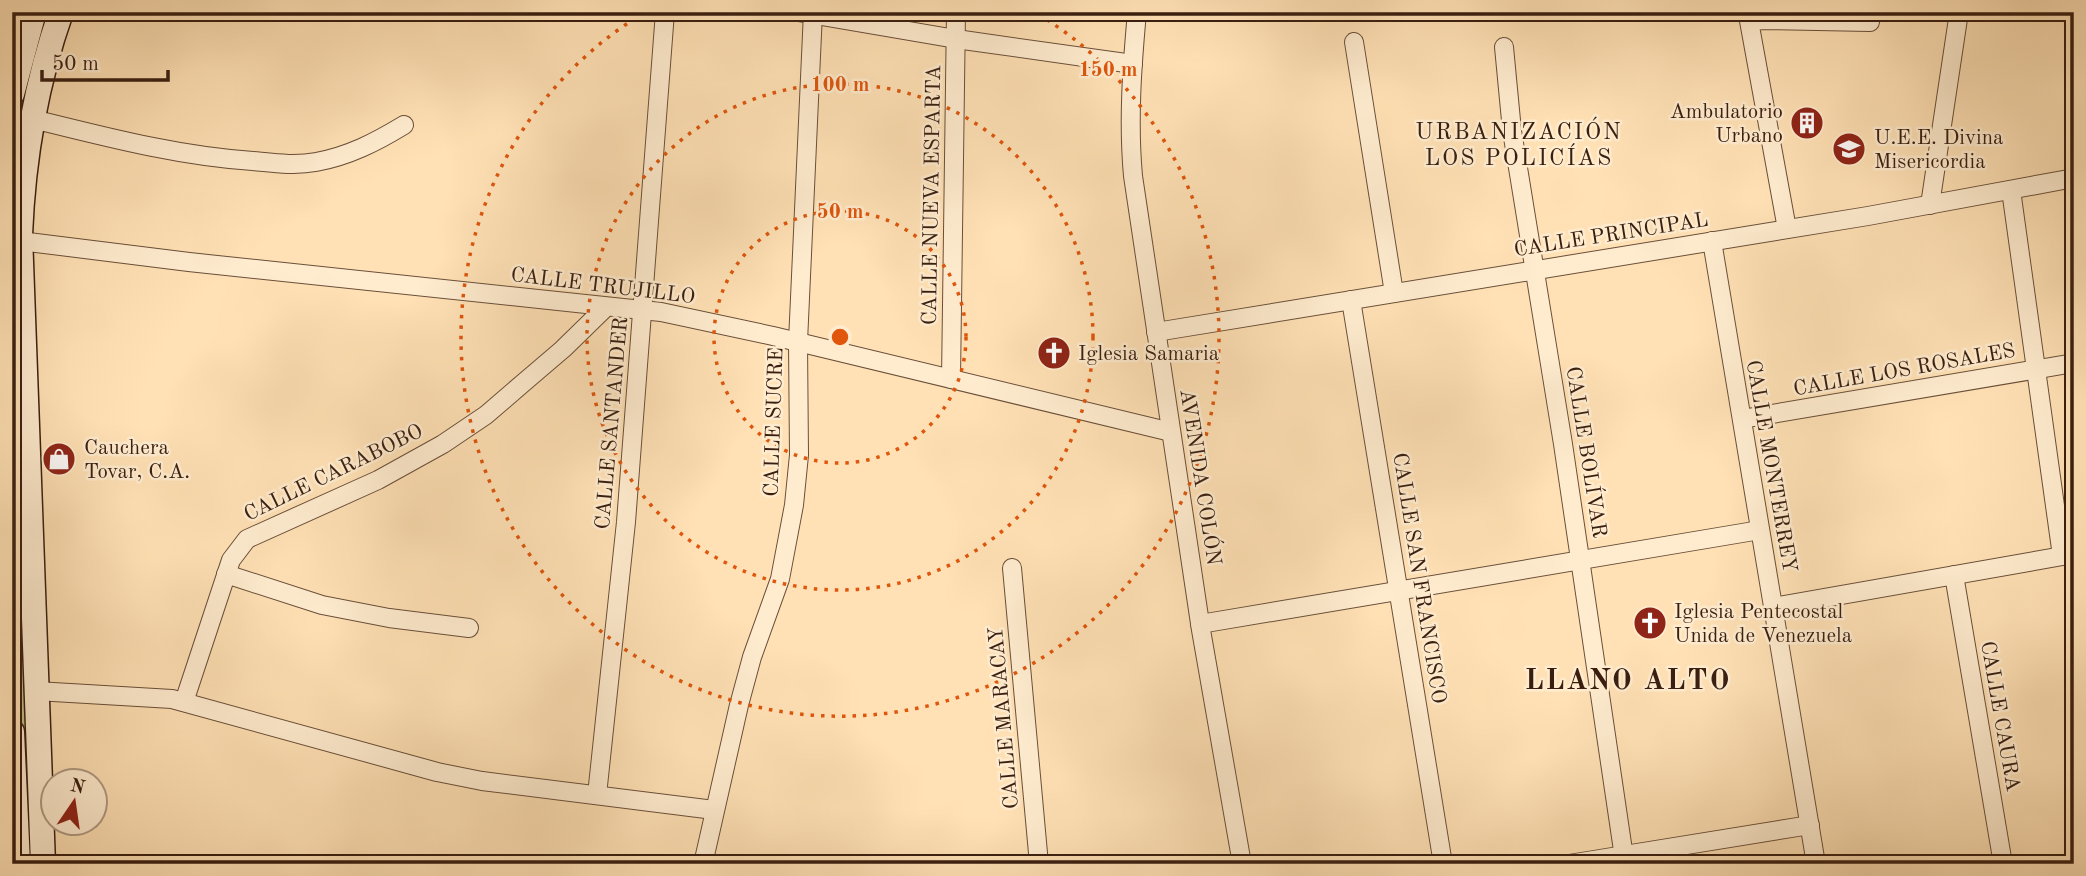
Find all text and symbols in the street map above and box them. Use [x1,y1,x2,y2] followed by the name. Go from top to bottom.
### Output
[42,38,168,82] scale bar
[52,54,99,75] text: 50 m
[1078,60,1138,81] text: 150 m
[920,65,945,325] street label: CALLE NUEVA ESPARTA
[810,75,870,96] text: 100 m
[1670,102,1783,147] place label: Ambulatorio Urbano
[1788,104,1826,142] building icon: Ambulatorio Urbano
[1415,116,1623,170] district label: URBANIZACIÓN LOS POLICÍAS
[1874,128,2003,173] place label: U.E.E. Divina Misericordia
[1830,130,1868,168] school or university icon: U.E.E. Divina Misericordia
[816,202,864,223] text: 50 m
[1513,210,1710,261] street label: CALLE PRINCIPAL
[509,265,696,308] street label: CALLE TRUJILLO
[593,316,632,530] street label: CALLE SANTANDER
[828,325,852,349] centre of rings
[1035,334,1073,372] church icon: Iglesia Samaria
[1792,341,2017,400] street label: CALLE LOS ROSALES
[1078,344,1219,365] place label: Iglesia Samaria
[761,347,788,497] street label: CALLE SUCRE
[1741,358,1800,574] street label: CALLE MONTERREY
[1562,364,1613,539] street label: CALLE BOLÍVAR
[1175,387,1229,567] street label: AVENIDA COLÓN
[241,421,426,526] street label: CALLE CARABOBO
[84,438,190,483] place label: Cauchera Tovar, C.A.
[40,440,78,478] shop icon: Cauchera Tovar, C.A.
[1388,451,1449,705] street label: CALLE SAN FRANCISCO
[1674,602,1852,647] place label: Iglesia Pentecostal Unida de Venezuela
[1631,604,1669,642] church icon: Iglesia Pentecostal Unida de Venezuela
[986,626,1023,810] street label: CALLE MARACAY
[1976,639,2023,793] street label: CALLE CAURA
[1525,668,1731,696] district label: LLANO ALTO
[38,768,108,838] north arrow
[68,777,87,799] text: N

